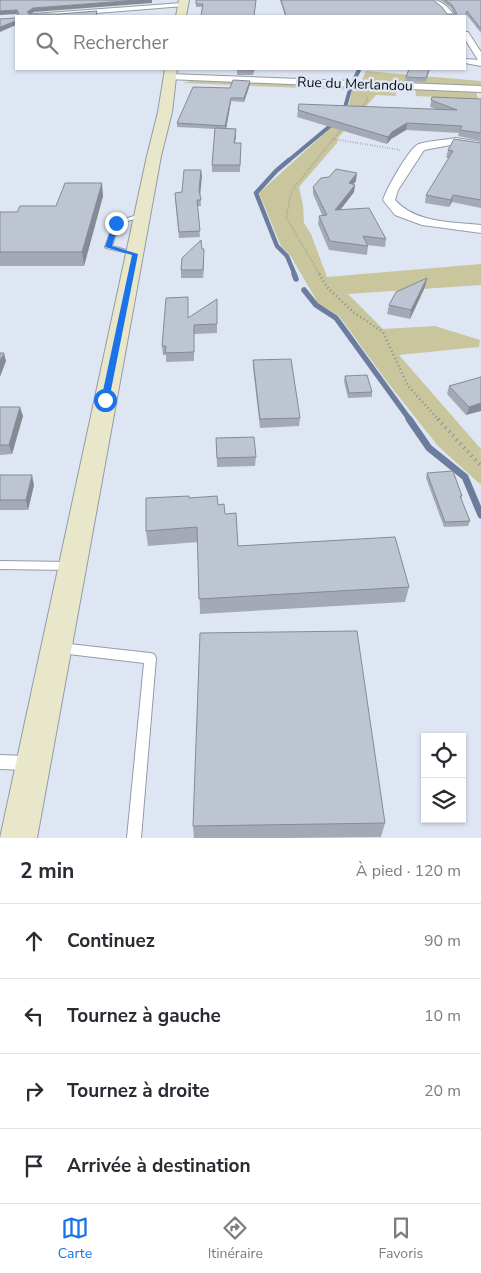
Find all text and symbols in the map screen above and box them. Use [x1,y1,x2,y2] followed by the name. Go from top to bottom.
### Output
[15,15,466,70] search box
[33,29,61,57] icon: search
[73,30,168,56] text: Rechercher
[297,72,413,96] street label: Rue du Merlandou
[105,212,128,235] route end
[94,389,117,412] route start
[421,733,466,823] map controls
[421,733,466,778] button: locate
[421,778,466,823] button: layers
[20,857,74,885] text: 2 min
[356,860,461,882] text: À pied · 120 m
[20,927,48,955] icon: ahead
[67,928,155,954] text: Continuez
[424,930,461,952] text: 90 m
[20,1002,48,1030] icon: left
[67,1003,221,1029] text: Tournez à gauche
[424,1005,461,1027] text: 10 m
[20,1077,48,1105] icon: right
[67,1078,210,1104] text: Tournez à droite
[424,1080,461,1102] text: 20 m
[20,1152,48,1180] icon: arrive
[67,1153,251,1179] text: Arrivée à destination
[58,1214,92,1263] tab: Carte
[208,1214,263,1263] tab: Itinéraire
[379,1214,423,1263] tab: Favoris

